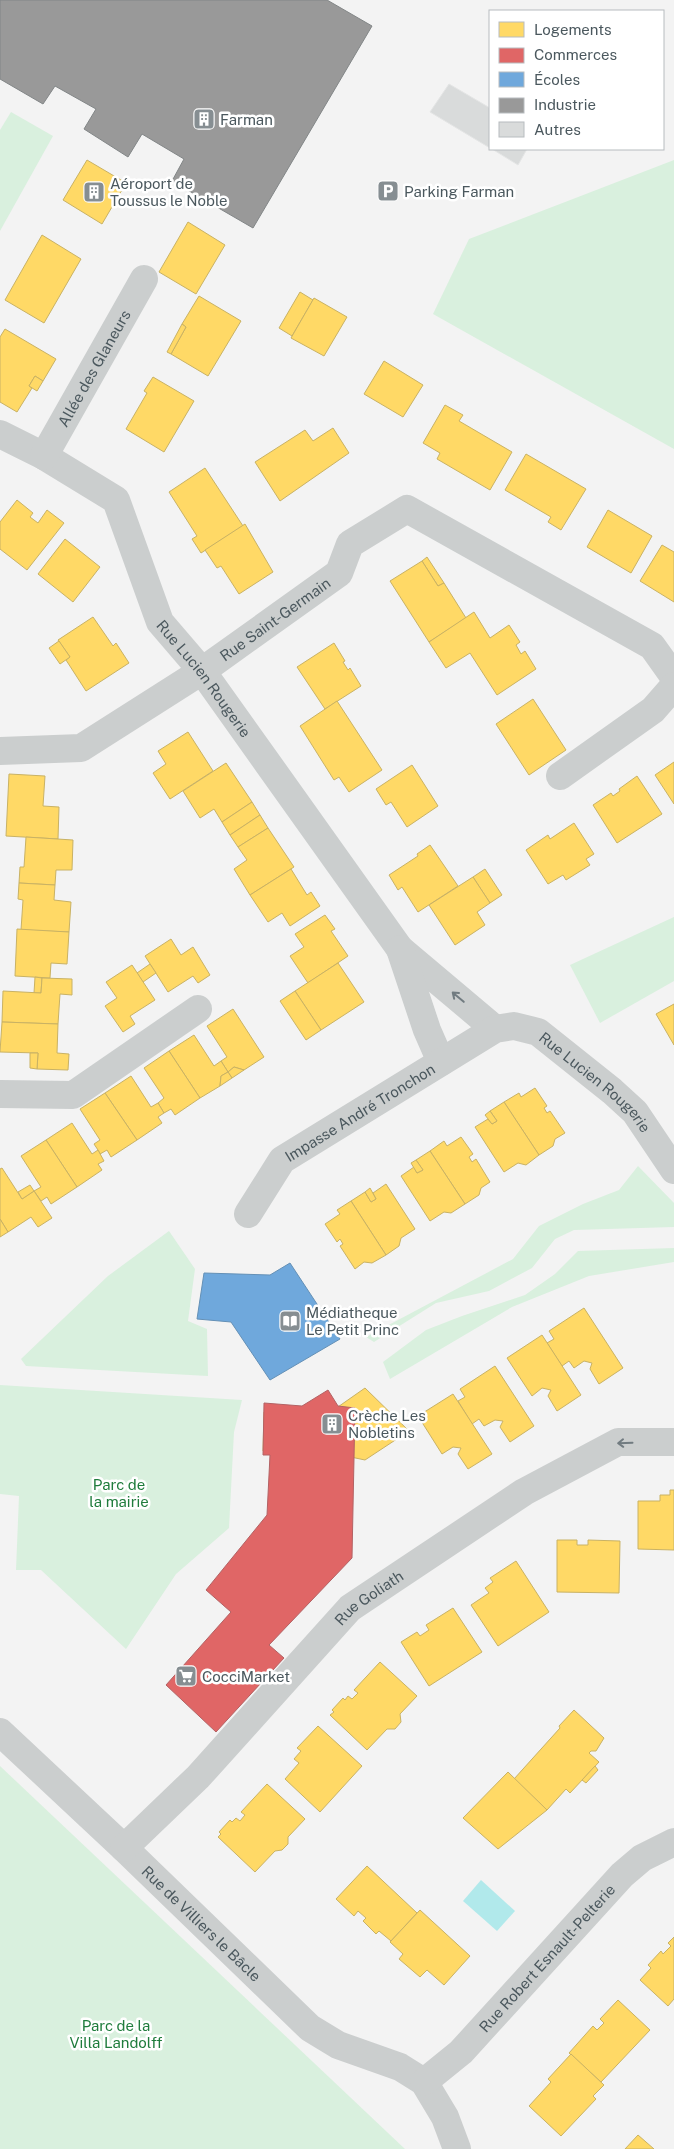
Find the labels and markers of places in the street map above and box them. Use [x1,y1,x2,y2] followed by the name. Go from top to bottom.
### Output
[192,107,216,131] building icon: Farman
[220,111,273,128] place label: Farman
[110,175,228,209] place label: Aéroport de Toussus le Noble
[376,179,400,203] parking icon: Parking Farman
[82,180,106,204] building icon: Aéroport de Toussus le Noble
[404,183,514,200] place label: Parking Farman
[306,1304,399,1338] place label: Médiatheque Le Petit Princ
[278,1309,302,1333] library icon: Médiatheque Le Petit Princ
[348,1407,426,1441] place label: Crèche Les Nobletins
[320,1412,344,1436] building icon: Crèche Les Nobletins
[174,1664,198,1688] supermarket icon: CocciMarket
[202,1668,290,1685] place label: CocciMarket

